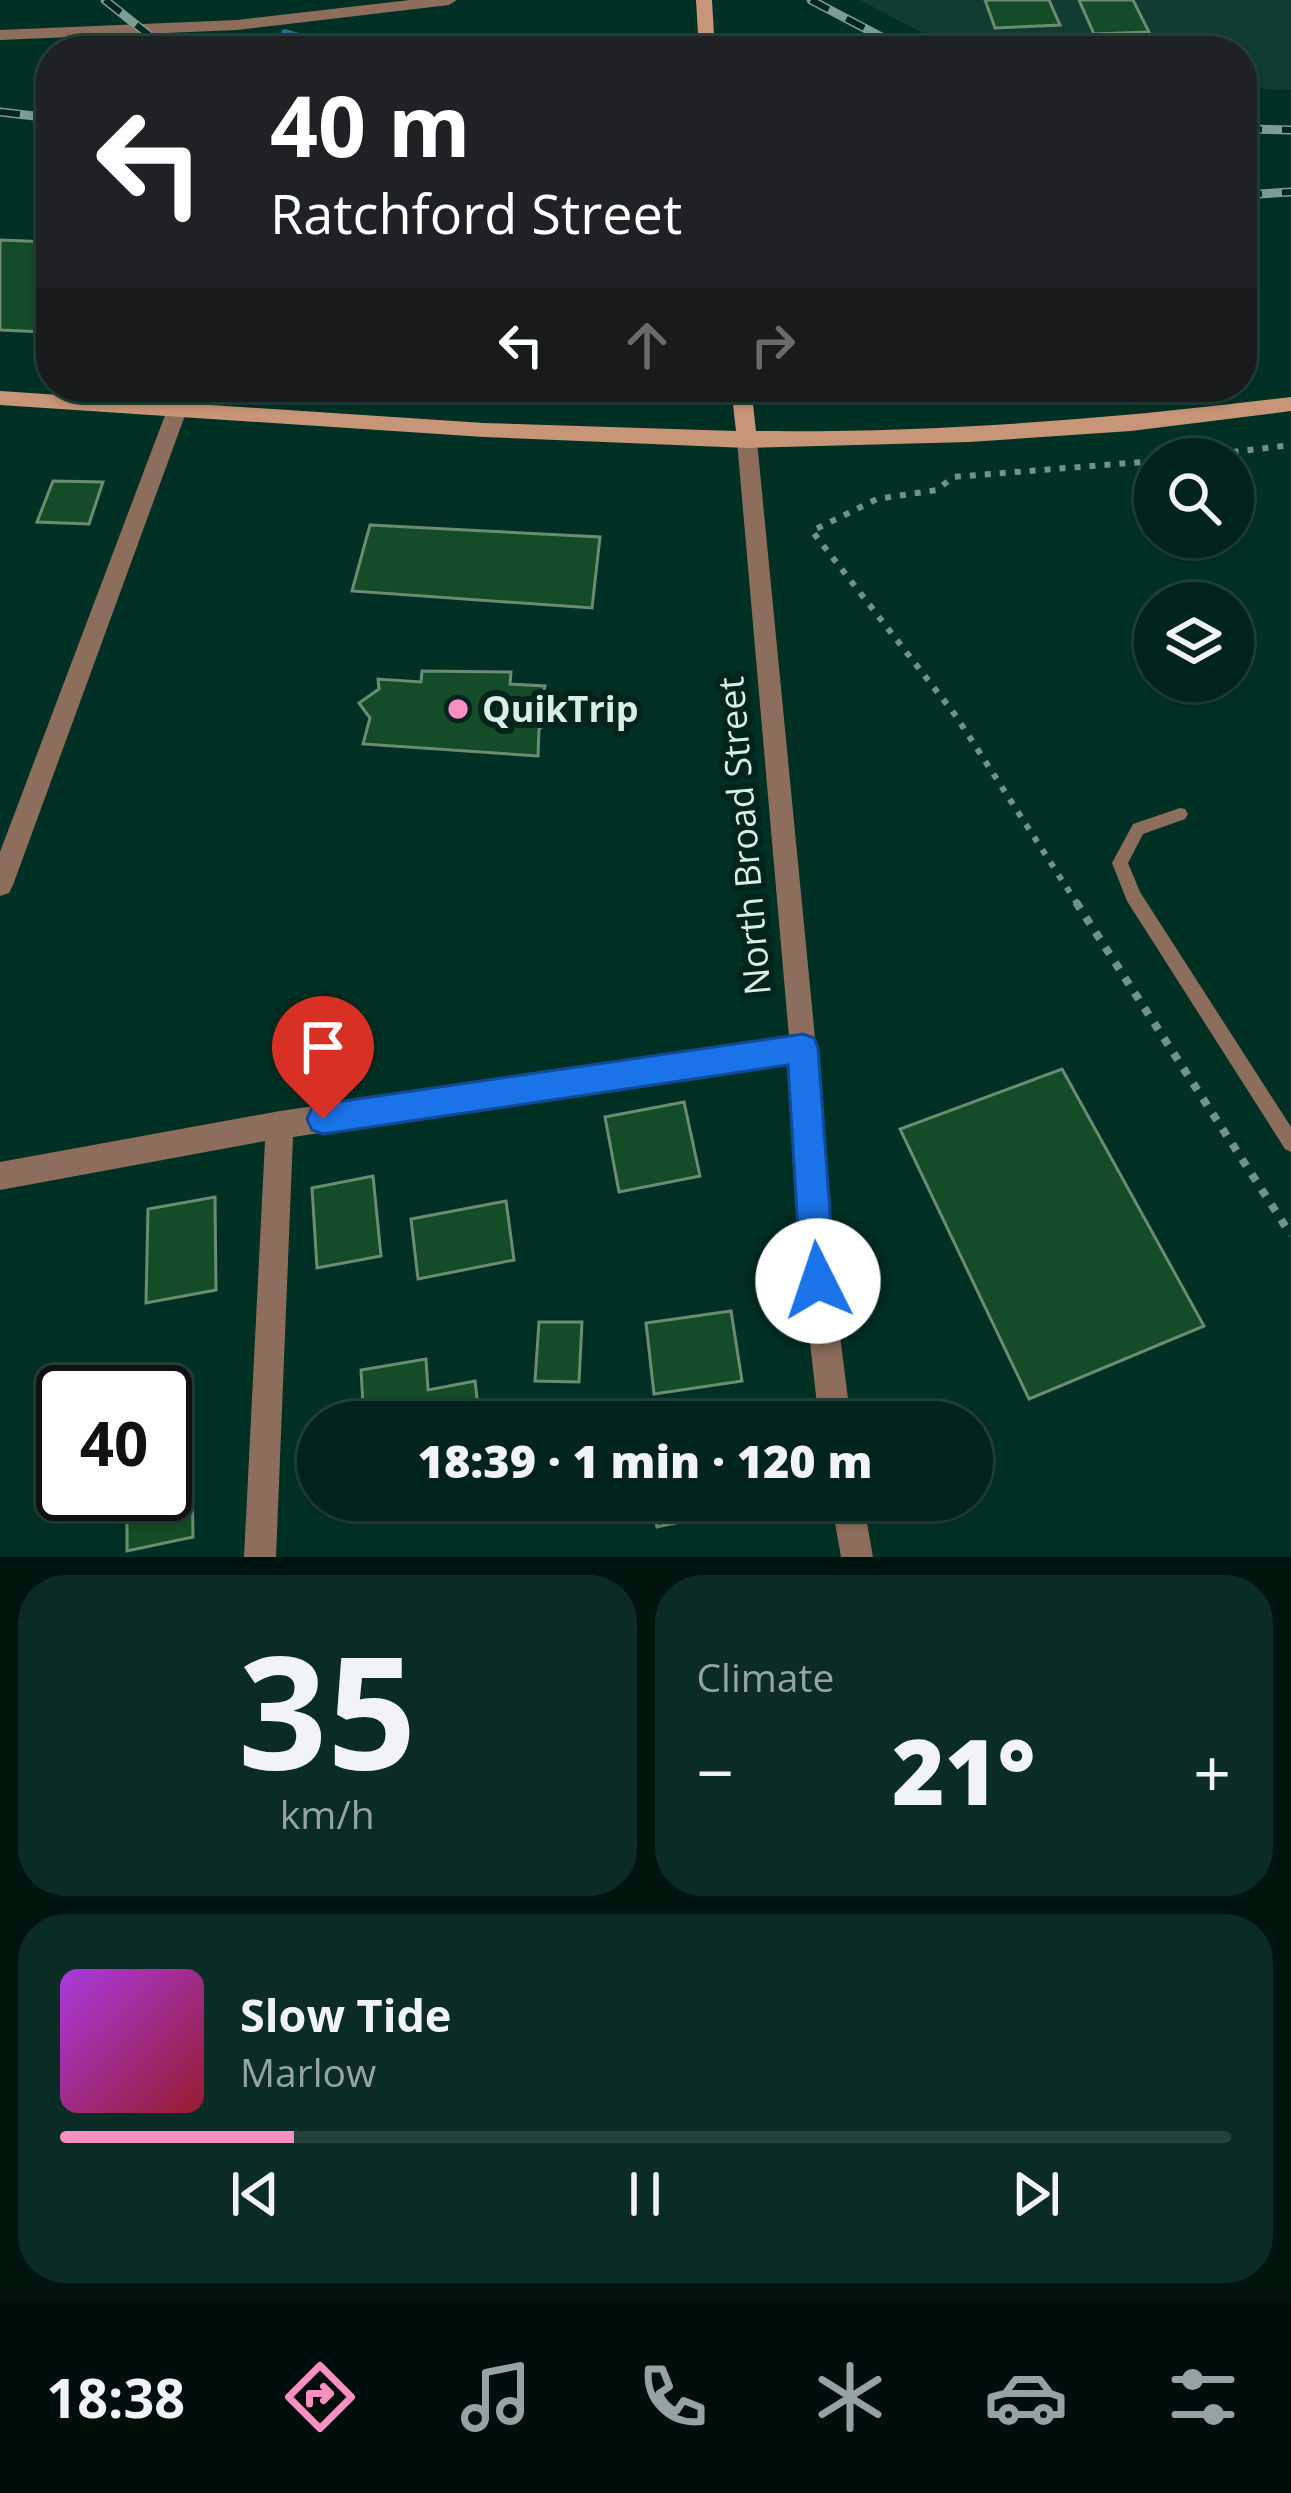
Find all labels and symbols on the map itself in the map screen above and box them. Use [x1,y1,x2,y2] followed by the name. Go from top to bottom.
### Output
[705,675,782,997] street label: North Broad Street
[482,684,639,733] place label: QuikTrip
[445,696,471,722] marker: QuikTrip
[272,996,374,1119] pin
[755,1218,881,1344] position arrow
[36,1365,192,1521] speed limit sign: 40

